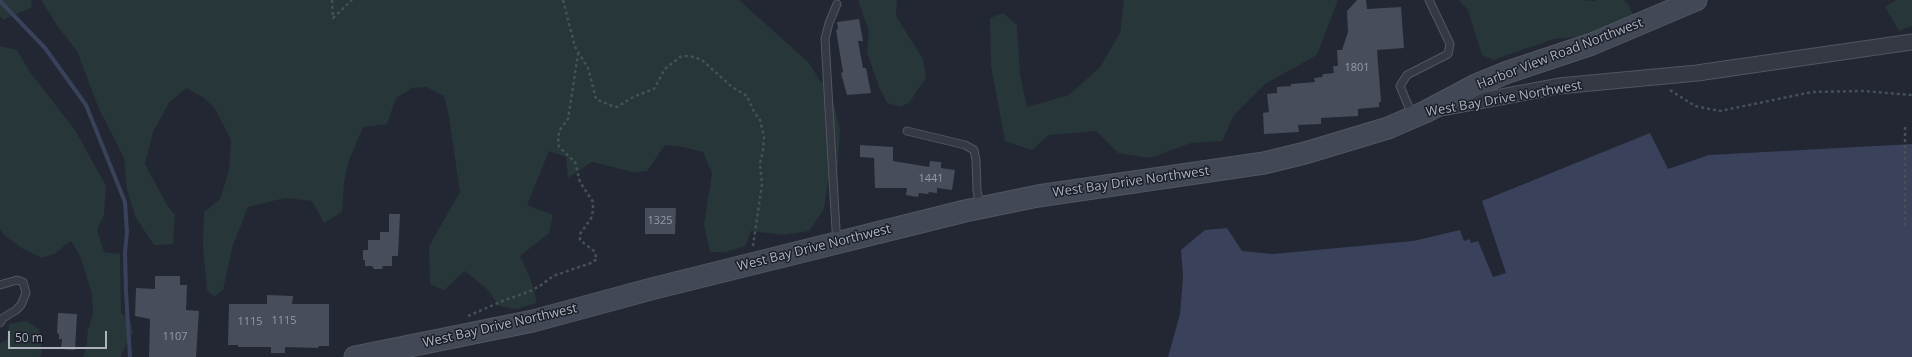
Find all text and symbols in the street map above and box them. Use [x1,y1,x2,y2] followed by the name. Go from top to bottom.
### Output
[1475,15,1645,93] street label: Harbor View Road Northwest
[1344,61,1370,75] house number: 1801
[1425,78,1583,120] street label: West Bay Drive Northwest
[1052,163,1210,201] street label: West Bay Drive Northwest
[918,172,944,186] house number: 1441
[647,214,673,228] house number: 1325
[735,221,893,275] street label: West Bay Drive Northwest
[421,301,579,351] street label: West Bay Drive Northwest
[271,314,297,328] house number: 1115
[237,315,263,329] house number: 1115
[10,323,109,349] scale bar
[15,329,43,346] text: 50 m
[162,330,188,344] house number: 1107

